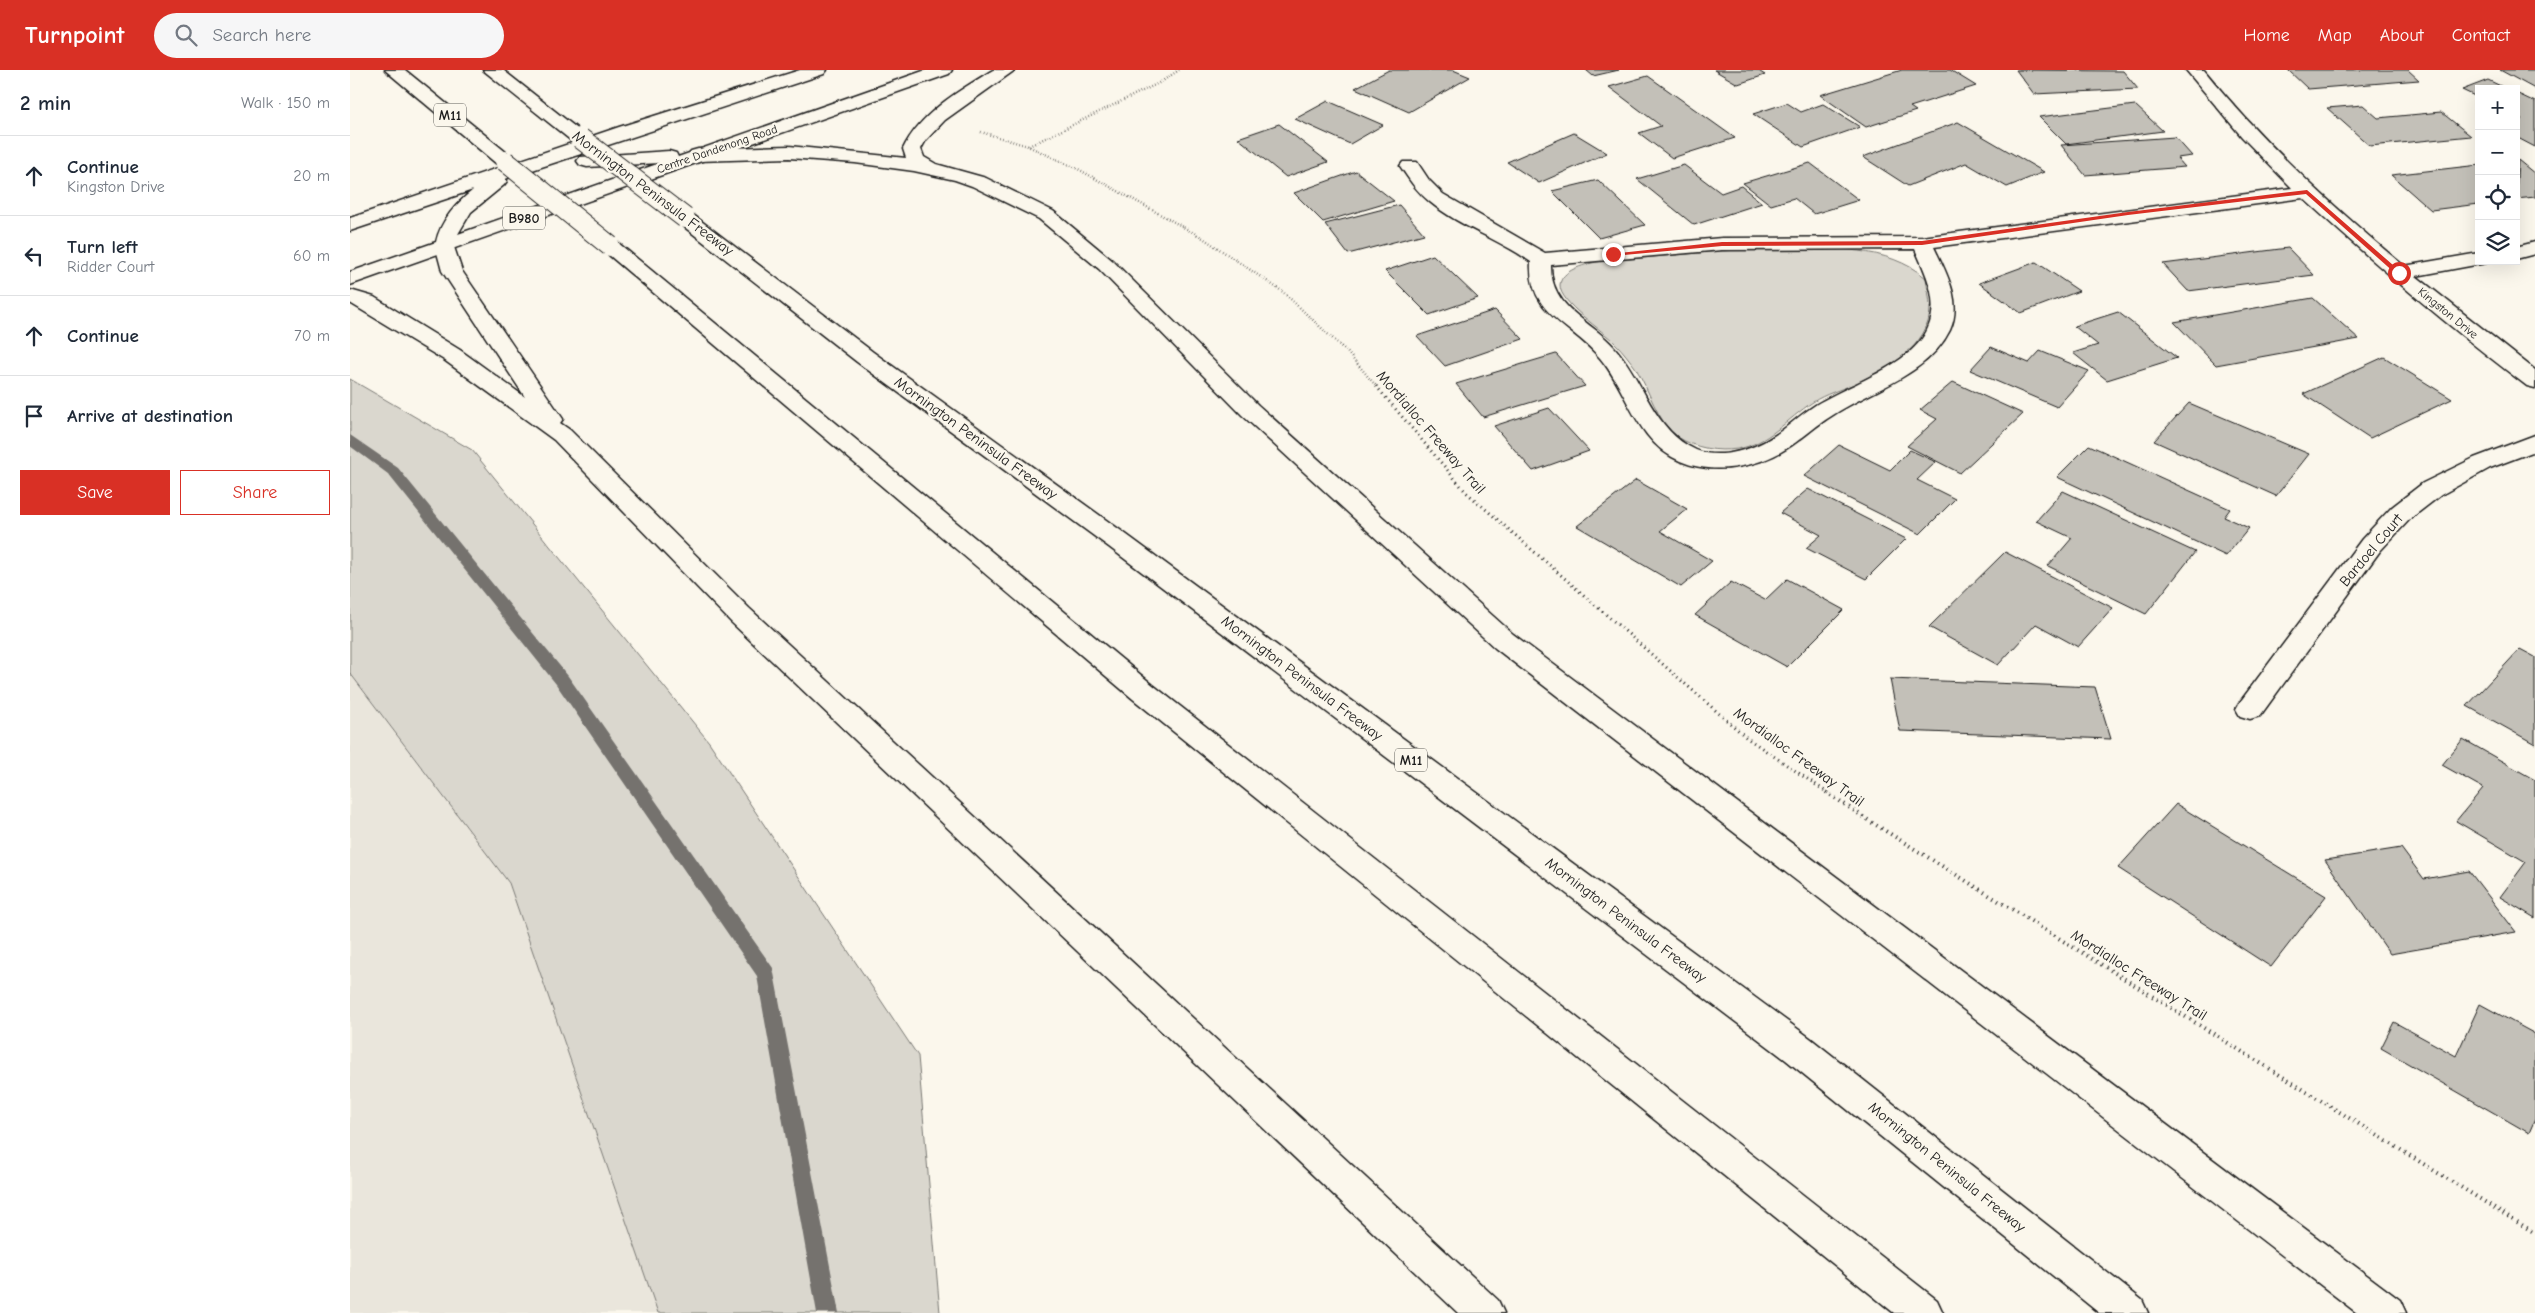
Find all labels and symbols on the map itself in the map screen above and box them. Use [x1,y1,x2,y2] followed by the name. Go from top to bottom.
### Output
[434,104,466,126] road number: M11
[655,122,779,176] street label: Centre Dandenong Road
[569,126,737,260] street label: Mornington Peninsula Freeway
[503,206,545,230] road number: B980
[1602,243,1625,266] route end
[2388,262,2411,285] route start
[2415,284,2481,342] street label: Kingston Drive
[1373,367,1489,497] street label: Mordialloc Freeway Trail
[891,373,1061,503] street label: Mornington Peninsula Freeway
[2335,509,2407,590] street label: Bardoel Court
[1218,611,1386,745] street label: Mornington Peninsula Freeway
[1730,703,1868,811] street label: Mordialloc Freeway Trail
[1395,748,1427,772] road number: M11
[1542,853,1710,987] street label: Mornington Peninsula Freeway
[2068,926,2210,1024] street label: Mordialloc Freeway Trail
[1865,1098,2030,1236] street label: Mornington Peninsula Freeway

